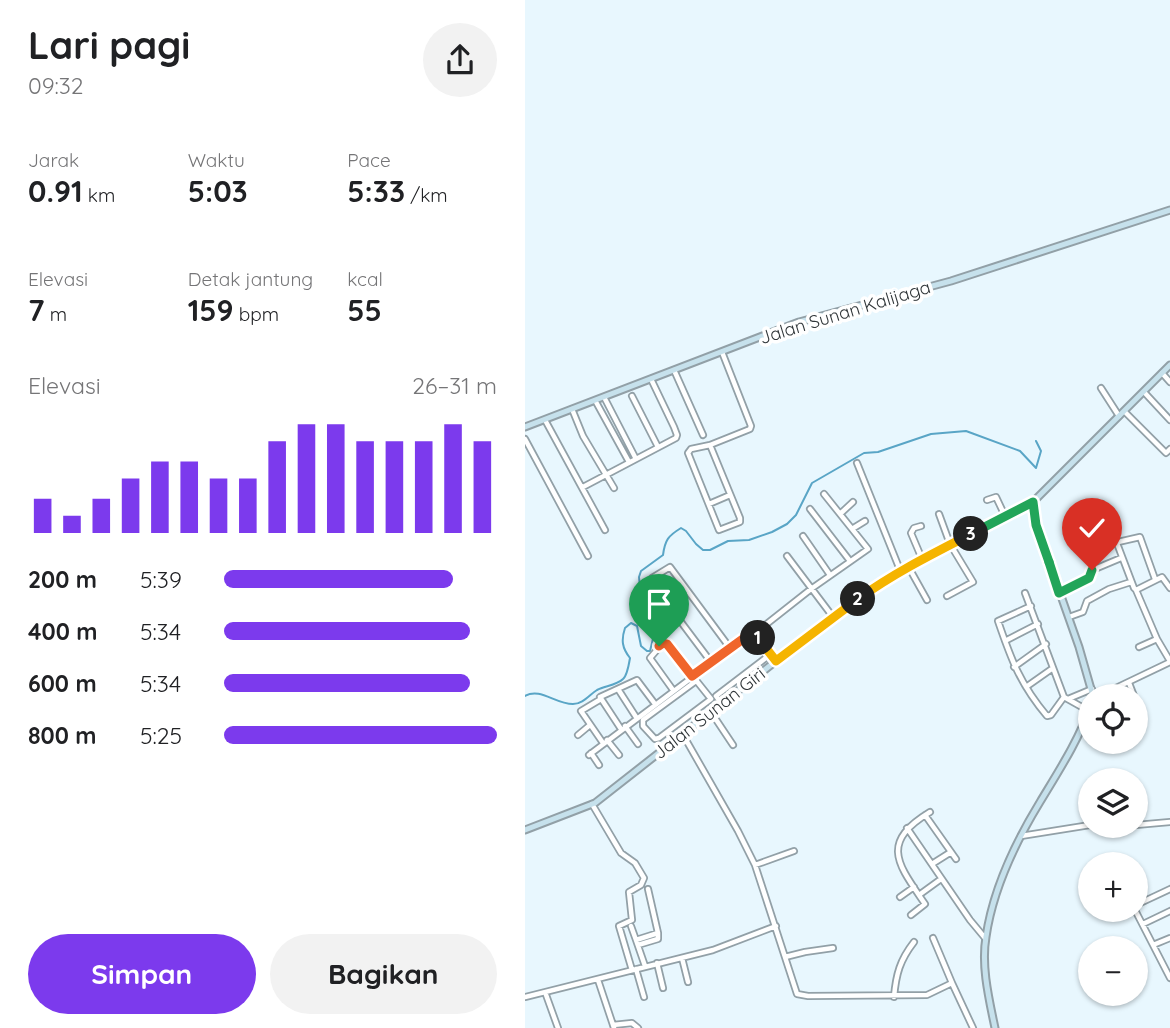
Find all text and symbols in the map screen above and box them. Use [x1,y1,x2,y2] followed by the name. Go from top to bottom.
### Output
[28,21,190,69] text: Lari pagi
[423,23,497,97] button: share
[28,71,84,100] text: 09:32
[28,148,79,172] text: Jarak
[188,148,245,172] text: Waktu
[347,148,391,172] text: Pace
[28,172,83,210] text: 0.91
[188,172,248,210] text: 5:03
[347,172,405,210] text: 5:33
[83,183,115,207] text: km
[405,183,448,207] text: /km
[28,267,88,291] text: Elevasi
[188,267,313,291] text: Detak jantung
[347,267,383,291] text: kcal
[757,275,933,349] street label: Jalan Sunan Kalijaga
[28,291,44,329] text: 7
[188,291,234,329] text: 159
[347,291,382,329] text: 55
[44,302,67,326] text: m
[234,302,279,326] text: bpm
[28,371,101,400] text: Elevasi
[412,371,497,400] text: 26–31 m
[1062,498,1122,570] pin
[1073,509,1111,547] icon: check
[953,516,989,552] pin: 3
[965,521,976,545] text: 3
[28,565,97,594] text: 200 m
[140,565,182,594] text: 5:39
[629,574,689,646] pin
[841,582,875,616] pin: 2
[640,585,678,623] icon: arrive
[852,586,863,610] text: 2
[28,617,97,646] text: 400 m
[140,617,181,646] text: 5:34
[741,620,775,656] pin: 1
[754,625,761,649] text: 1
[648,662,770,764] street label: Jalan Sunan Giri
[28,669,97,698] text: 600 m
[140,669,181,698] text: 5:34
[1078,684,1148,1006] map controls
[1078,684,1148,754] button: locate
[28,721,97,750] text: 800 m
[140,721,182,750] text: 5:25
[1078,768,1148,838] button: layers
[1078,852,1148,922] button: +
[28,934,256,1014] button: Simpan
[270,934,497,1014] button: Bagikan
[1078,936,1148,1006] button: −

